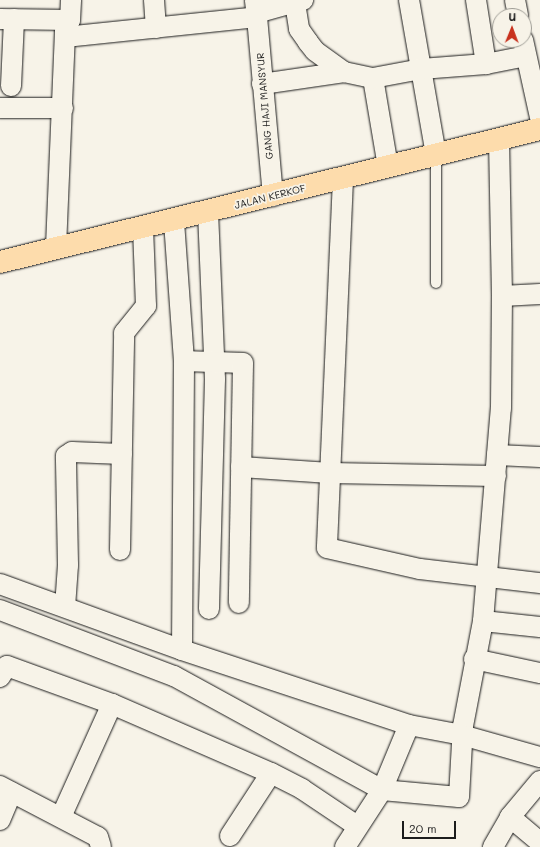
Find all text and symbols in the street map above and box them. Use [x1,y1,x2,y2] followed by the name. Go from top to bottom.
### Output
[492,8,532,48] north arrow
[508,9,516,24] text: U
[254,52,276,160] street label: GANG HAJI MANSYUR
[233,182,307,212] street label: JALAN KERKOF
[404,813,458,839] scale bar
[409,820,437,836] text: 20 m

